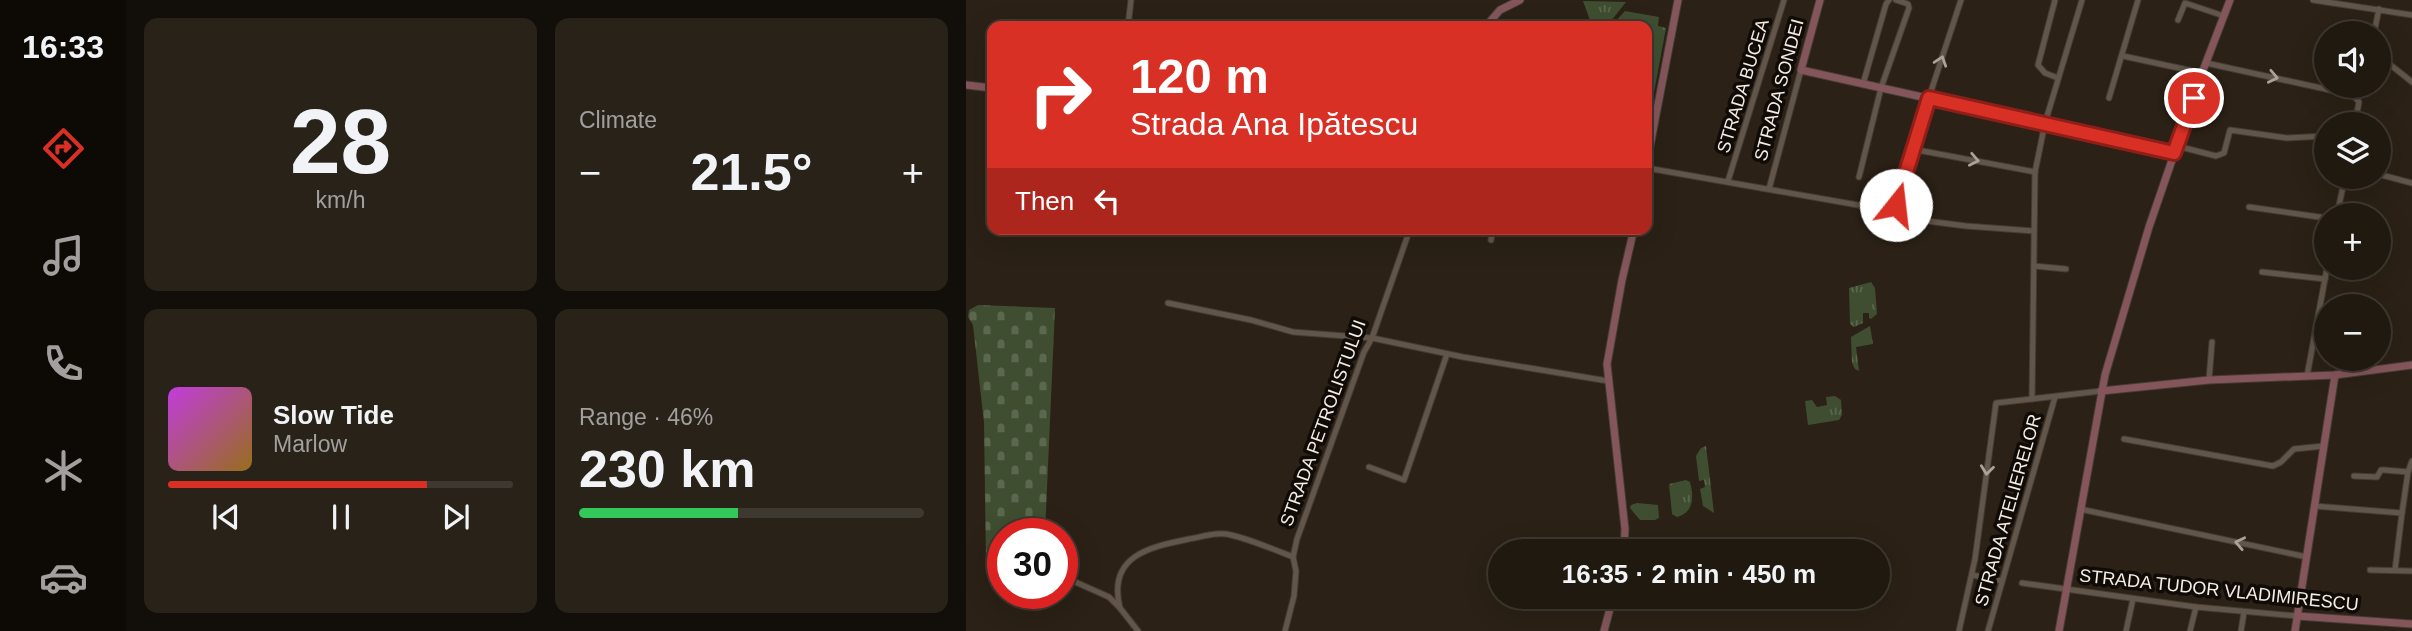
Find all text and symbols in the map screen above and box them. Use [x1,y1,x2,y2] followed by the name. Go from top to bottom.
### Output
[1713,17,1773,155] street label: STRADA BUCEA
[1750,17,1808,163] street label: STRADA SONDEI
[2314,21,2391,371] map controls
[2314,21,2391,98] button: sound
[22,29,104,65] text: 16:33
[1015,49,1106,140] icon: right
[1130,49,1269,103] text: 120 m
[1933,55,1947,67] one-way arrow
[2164,68,2224,128] pin
[2267,69,2279,84] one-way arrow
[2175,79,2213,117] icon: arrive
[290,91,391,192] text: 28
[1130,106,1418,142] text: Strada Ana Ipătescu
[579,107,657,133] text: Climate
[2314,112,2391,189] button: layers
[39,124,88,173] icon: directions
[690,143,813,201] text: 21.5°
[579,152,601,194] text: −
[902,152,924,194] text: +
[1968,152,1980,167] one-way arrow
[1859,168,1933,242] position arrow
[1088,182,1126,220] icon: left
[1015,186,1074,216] text: Then
[316,187,365,213] text: km/h
[2314,203,2391,280] button: +
[39,231,88,280] icon: music
[2314,294,2391,371] button: −
[1276,317,1370,529] street label: STRADA PETROLISTULUI
[39,339,88,388] icon: phone
[273,400,394,430] text: Slow Tide
[579,404,713,430] text: Range · 46%
[1971,412,2045,608] street label: STRADA ATELIERELOR
[273,431,347,457] text: Marlow
[579,440,755,498] text: 230 km
[39,446,88,495] icon: climate
[1979,465,1994,476] one-way arrow
[207,498,245,536] icon: previous
[322,498,360,536] icon: pause
[437,498,475,536] icon: next
[987,518,1078,609] speed limit sign: 30
[2234,536,2246,551] one-way arrow
[39,553,88,602] icon: car
[1562,559,1816,589] text: 16:35 · 2 min · 450 m
[2078,565,2360,615] street label: STRADA TUDOR VLADIMIRESCU

